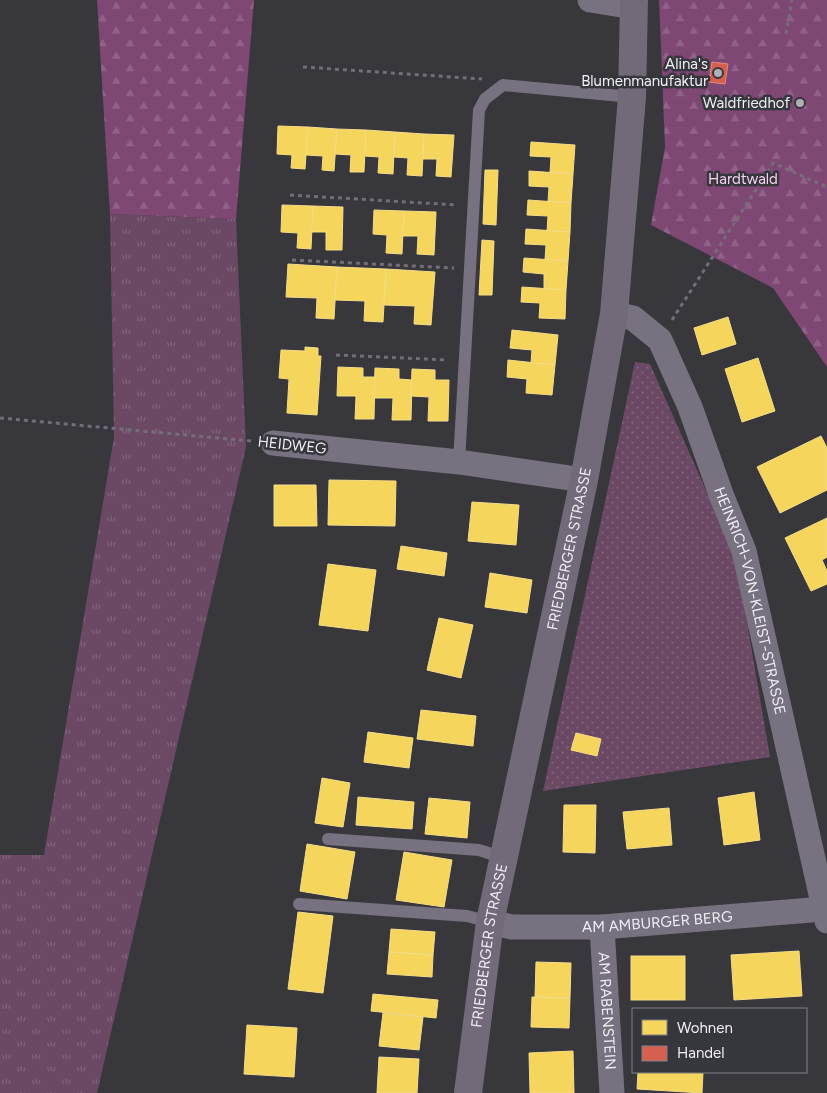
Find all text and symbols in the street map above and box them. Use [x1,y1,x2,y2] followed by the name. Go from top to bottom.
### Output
[581,55,708,90] place label: Alina's Blumenmanufaktur
[712,67,724,79] marker: Alina's Blumenmanufaktur
[703,94,790,112] place label: Waldfriedhof
[794,97,806,109] marker: Waldfriedhof
[708,170,778,188] park label: Hardtwald
[257,432,327,458] street label: HEIDWEG
[543,466,595,632] street label: FRIEDBERGER STRASSE
[710,485,789,716] street label: HEINRICH-VON-KLEIST-STRASSE
[467,862,511,1029] street label: FRIEDBERGER STRASSE
[582,907,733,936] street label: AM AMBURGER BERG
[595,951,620,1070] street label: AM RABENSTEIN
[632,1008,807,1073] legend
[677,1019,733,1037] text: Wohnen
[677,1044,725,1062] text: Handel

